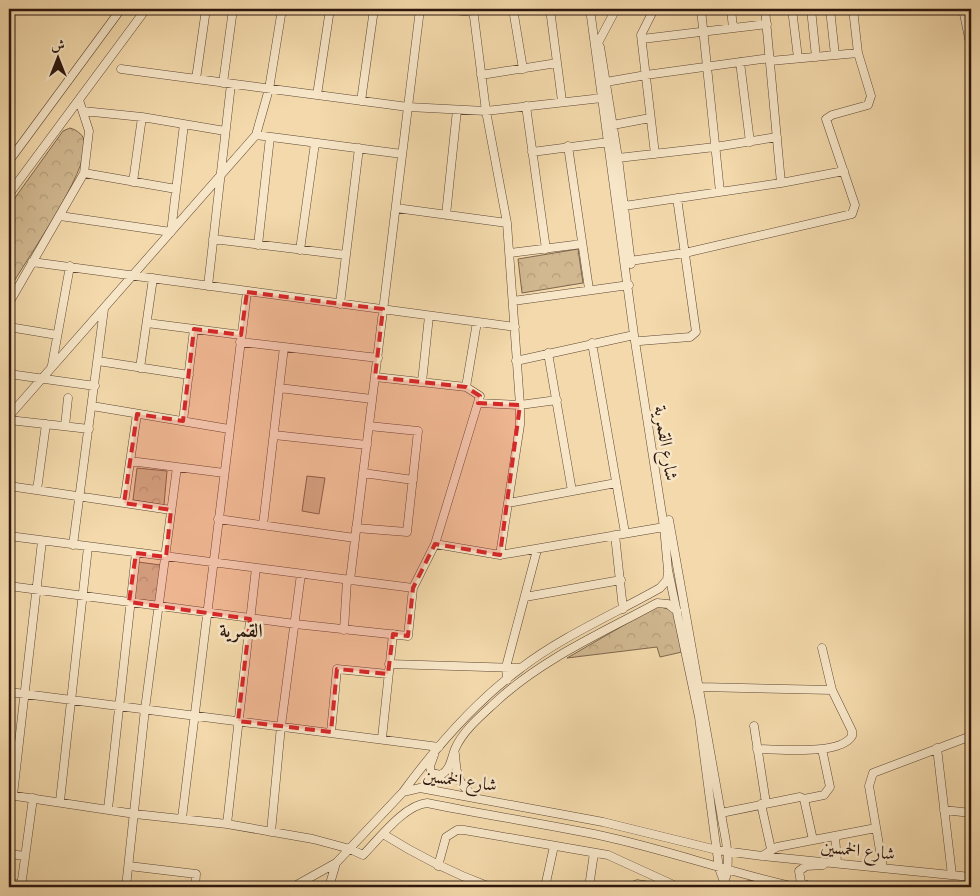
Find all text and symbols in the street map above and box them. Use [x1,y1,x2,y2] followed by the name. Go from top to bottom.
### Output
[32,32,82,82] north arrow
[51,37,65,55] text: ش
[645,404,682,483] street label: شارع القمرية
[219,620,263,643] district label: القمرية
[421,765,498,800] street label: شارع الخمسين
[819,836,896,869] street label: شارع الخمسين

